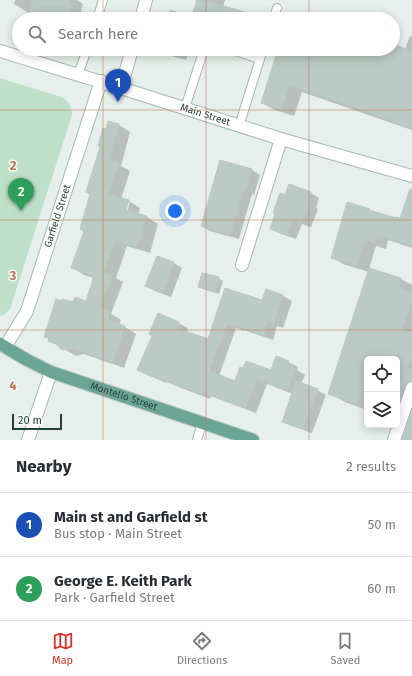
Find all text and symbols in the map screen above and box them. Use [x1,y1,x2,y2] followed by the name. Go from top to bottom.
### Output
[12,12,400,56] search box
[26,23,48,45] icon: search
[58,25,138,43] text: Search here
[105,69,131,102] pin: 1
[179,101,232,129] street label: Main Street
[10,158,17,173] text: 2
[8,178,34,211] pin: 2
[42,183,73,249] street label: Garfield Street
[165,201,185,221] your location
[9,268,17,283] text: 3
[364,356,400,428] map controls
[364,356,400,392] button: locate
[9,378,17,393] text: 4
[89,380,159,413] street label: Montello Street
[364,392,400,428] button: layers
[12,412,62,431] scale bar
[18,414,42,427] text: 20 m
[16,456,71,477] text: Nearby
[346,459,396,474] text: 2 results
[54,508,208,526] text: Main st and Garfield st
[26,517,32,532] text: 1
[368,517,396,532] text: 50 m
[54,526,182,541] text: Bus stop · Main Street
[54,572,192,590] text: George E. Keith Park
[26,581,32,596] text: 2
[367,581,396,596] text: 60 m
[54,590,175,605] text: Park · Garfield Street
[52,630,74,667] tab: Map
[177,630,227,667] tab: Directions
[331,630,360,667] tab: Saved

